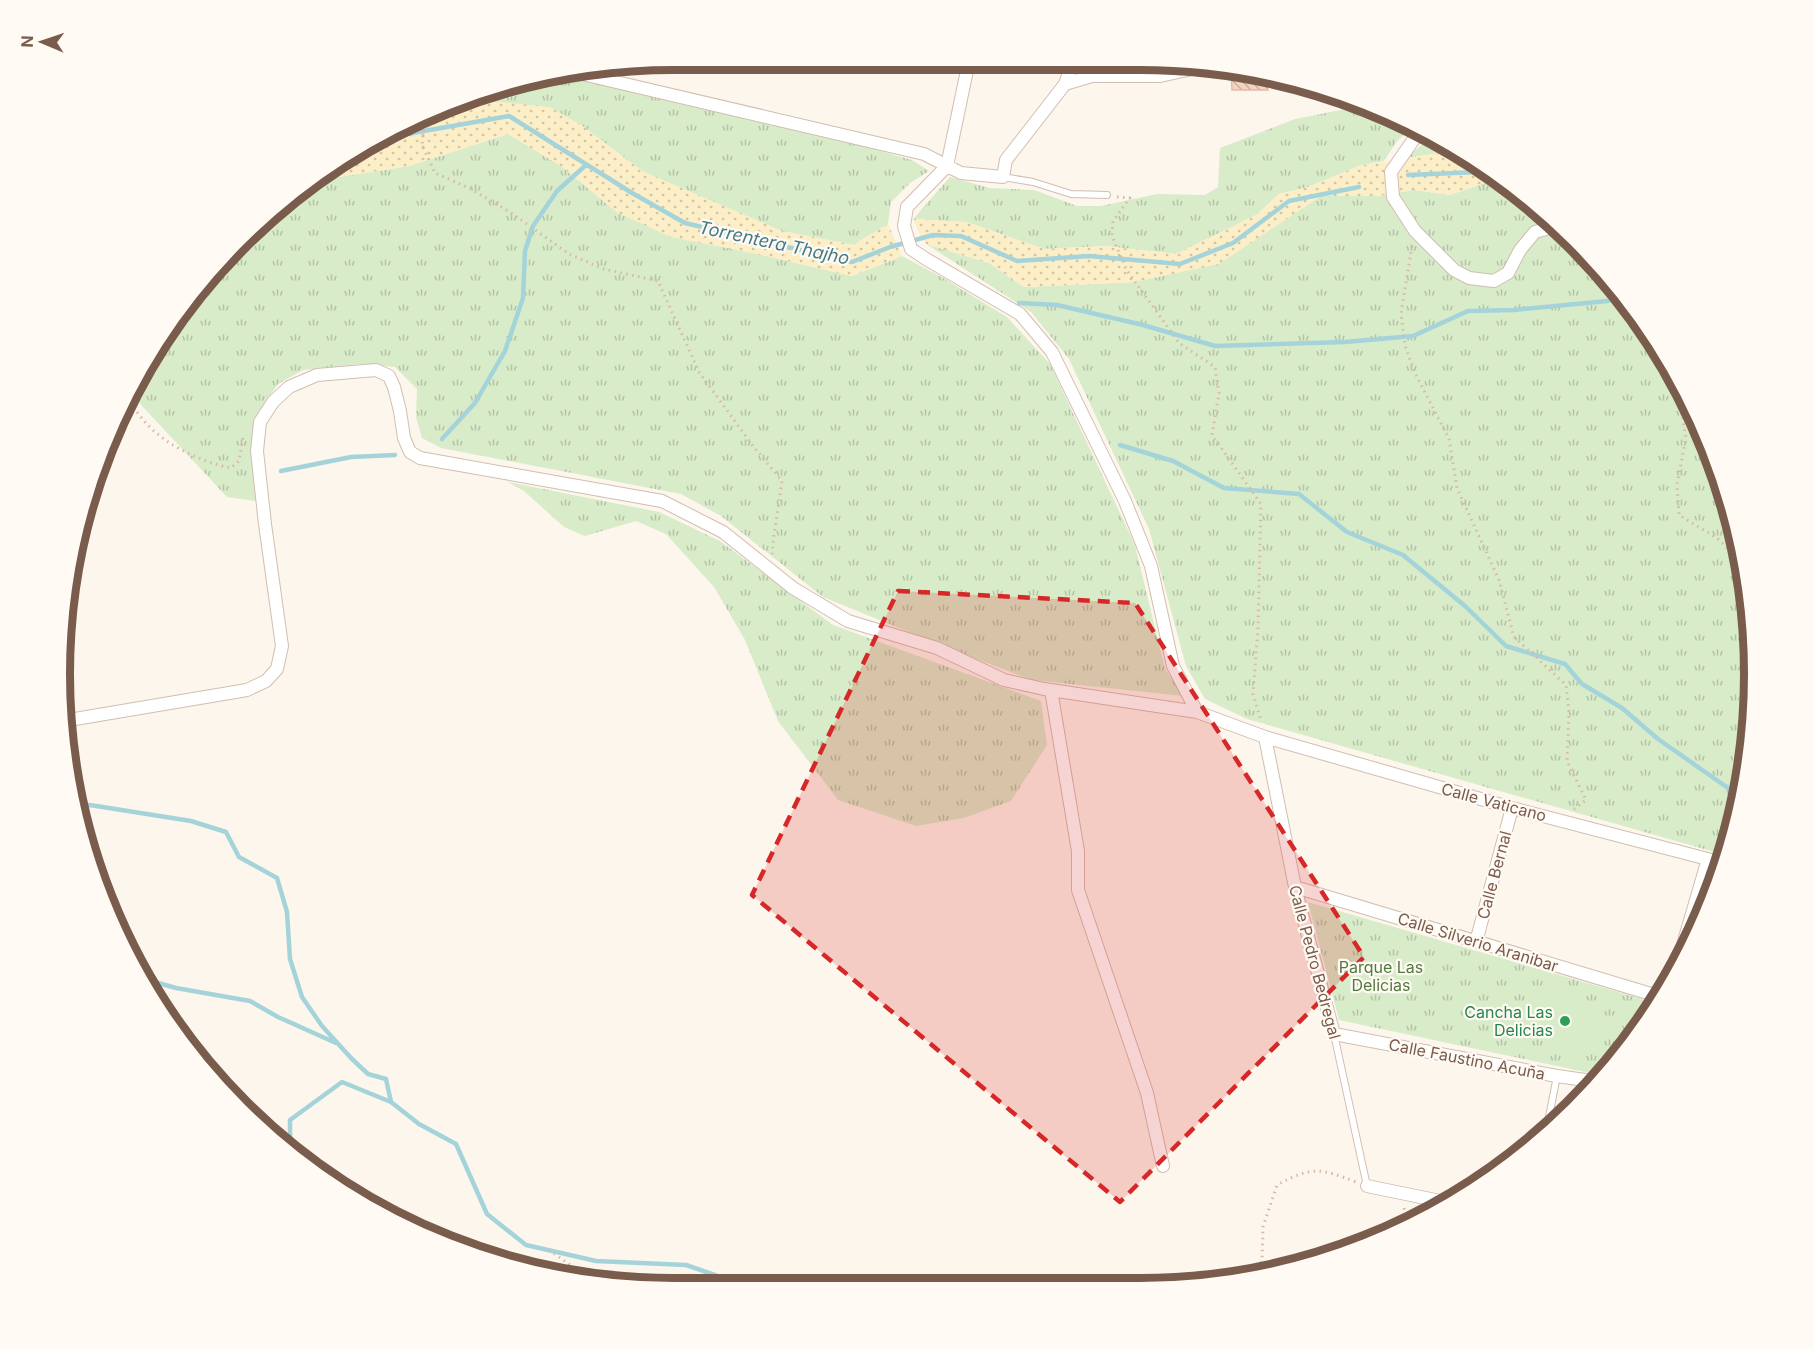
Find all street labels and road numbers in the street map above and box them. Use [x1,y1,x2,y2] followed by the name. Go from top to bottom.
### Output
[1439,778,1549,826] street label: Calle Vaticano
[1473,829,1515,921] street label: Calle Bernal
[1285,883,1345,1041] street label: Calle Pedro Bedregal
[1395,908,1561,976] street label: Calle Silverio Aranibar
[1387,1034,1547,1084] street label: Calle Faustino Acuña

